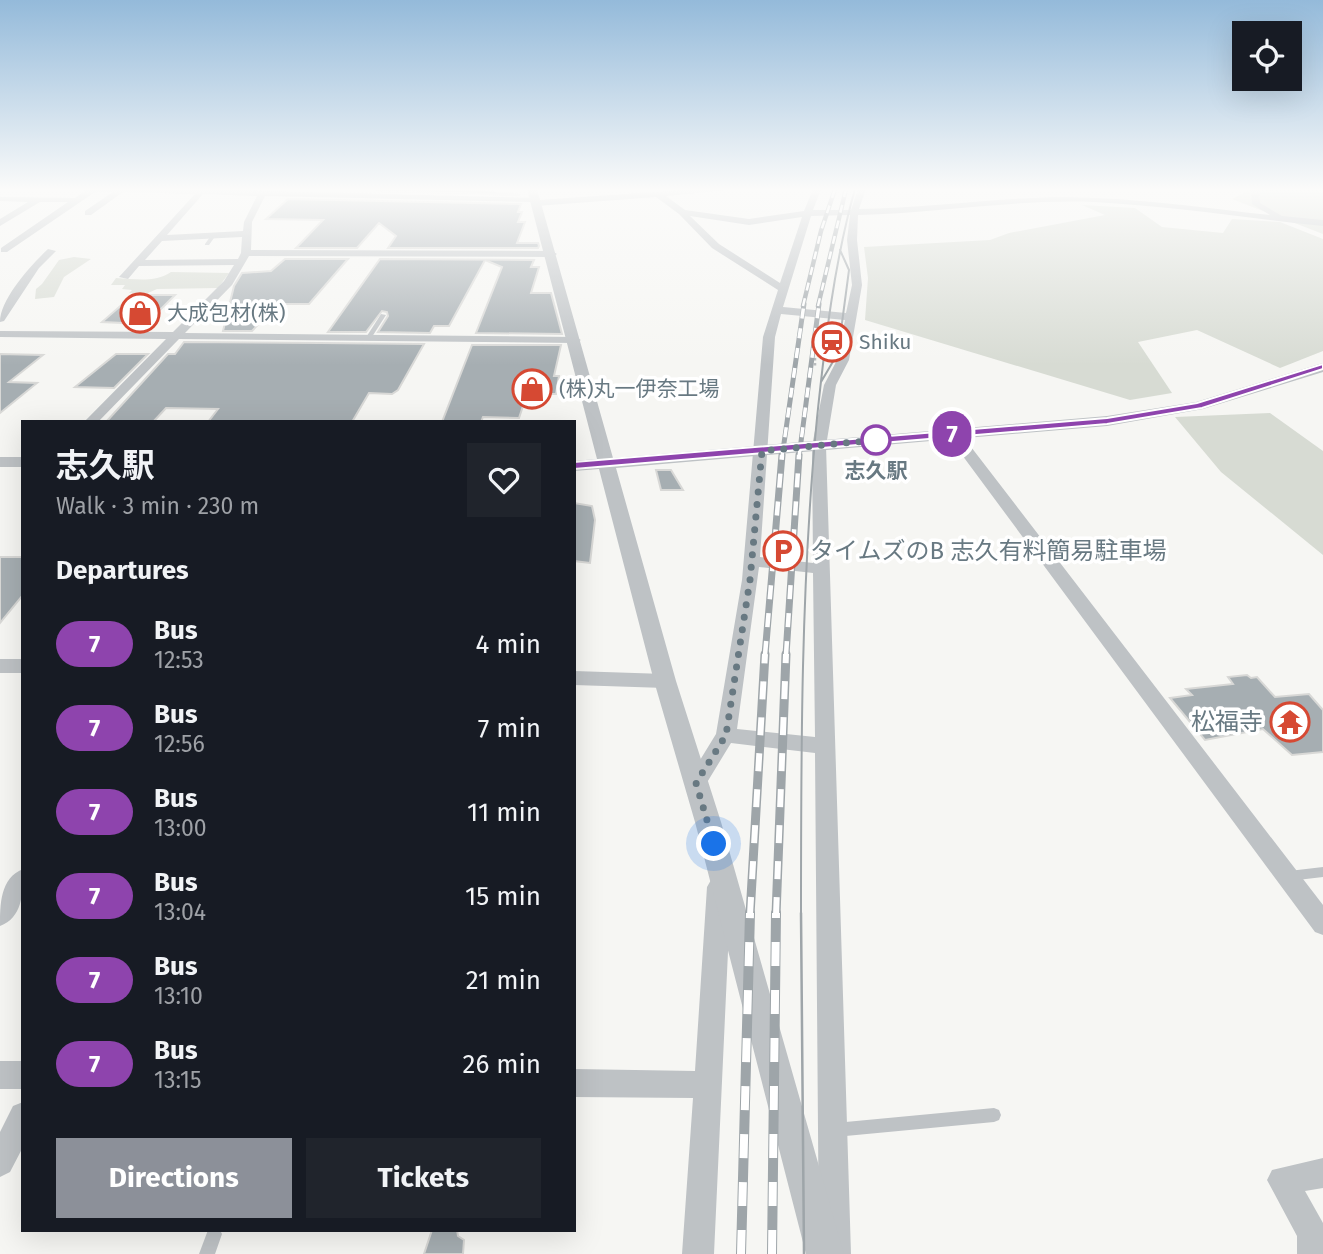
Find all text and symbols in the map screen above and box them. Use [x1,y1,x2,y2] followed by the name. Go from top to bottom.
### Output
[1232,21,1302,91] map controls
[1232,21,1302,91] button: locate
[119,292,161,334] shop icon: 大成包材(株)
[167,300,286,326] place label: 大成包材(株)
[811,321,853,363] station icon: Shiku
[859,329,912,355] place label: Shiku
[511,368,553,410] shop icon: (株)丸一伊奈工場
[559,376,720,402] place label: (株)丸一伊奈工場
[929,411,975,457] line badge: 7
[946,420,958,448] text: 7
[861,425,891,455] marker: 志久駅
[467,443,541,517] button: heart
[56,446,155,486] text: 志久駅
[845,458,908,484] place label: 志久駅
[56,492,259,520] text: Walk · 3 min · 230 m
[762,530,804,572] parking icon: タイムズのB 志久有料簡易駐車場
[810,537,1166,565] place label: タイムズのB 志久有料簡易駐車場
[56,555,189,586] text: Departures
[154,615,197,646] text: Bus
[475,629,541,660] text: 4 min
[89,630,100,658] text: 7
[154,646,204,674] text: 12:53
[154,699,197,730] text: Bus
[1269,701,1311,743] temple icon: 松福寺
[1191,708,1263,736] place label: 松福寺
[478,713,541,744] text: 7 min
[89,714,100,742] text: 7
[154,730,205,758] text: 12:56
[154,783,197,814] text: Bus
[467,797,541,828] text: 11 min
[89,798,100,826] text: 7
[154,814,207,842] text: 13:00
[696,826,731,861] your location
[154,867,197,898] text: Bus
[465,881,541,912] text: 15 min
[89,882,100,910] text: 7
[154,898,206,926] text: 13:04
[154,951,197,982] text: Bus
[466,965,541,996] text: 21 min
[89,966,100,994] text: 7
[154,982,203,1010] text: 13:10
[154,1035,197,1066] text: Bus
[463,1049,541,1080] text: 26 min
[89,1050,100,1078] text: 7
[154,1066,202,1094] text: 13:15
[56,1138,292,1218] button: Directions
[306,1138,541,1218] button: Tickets

